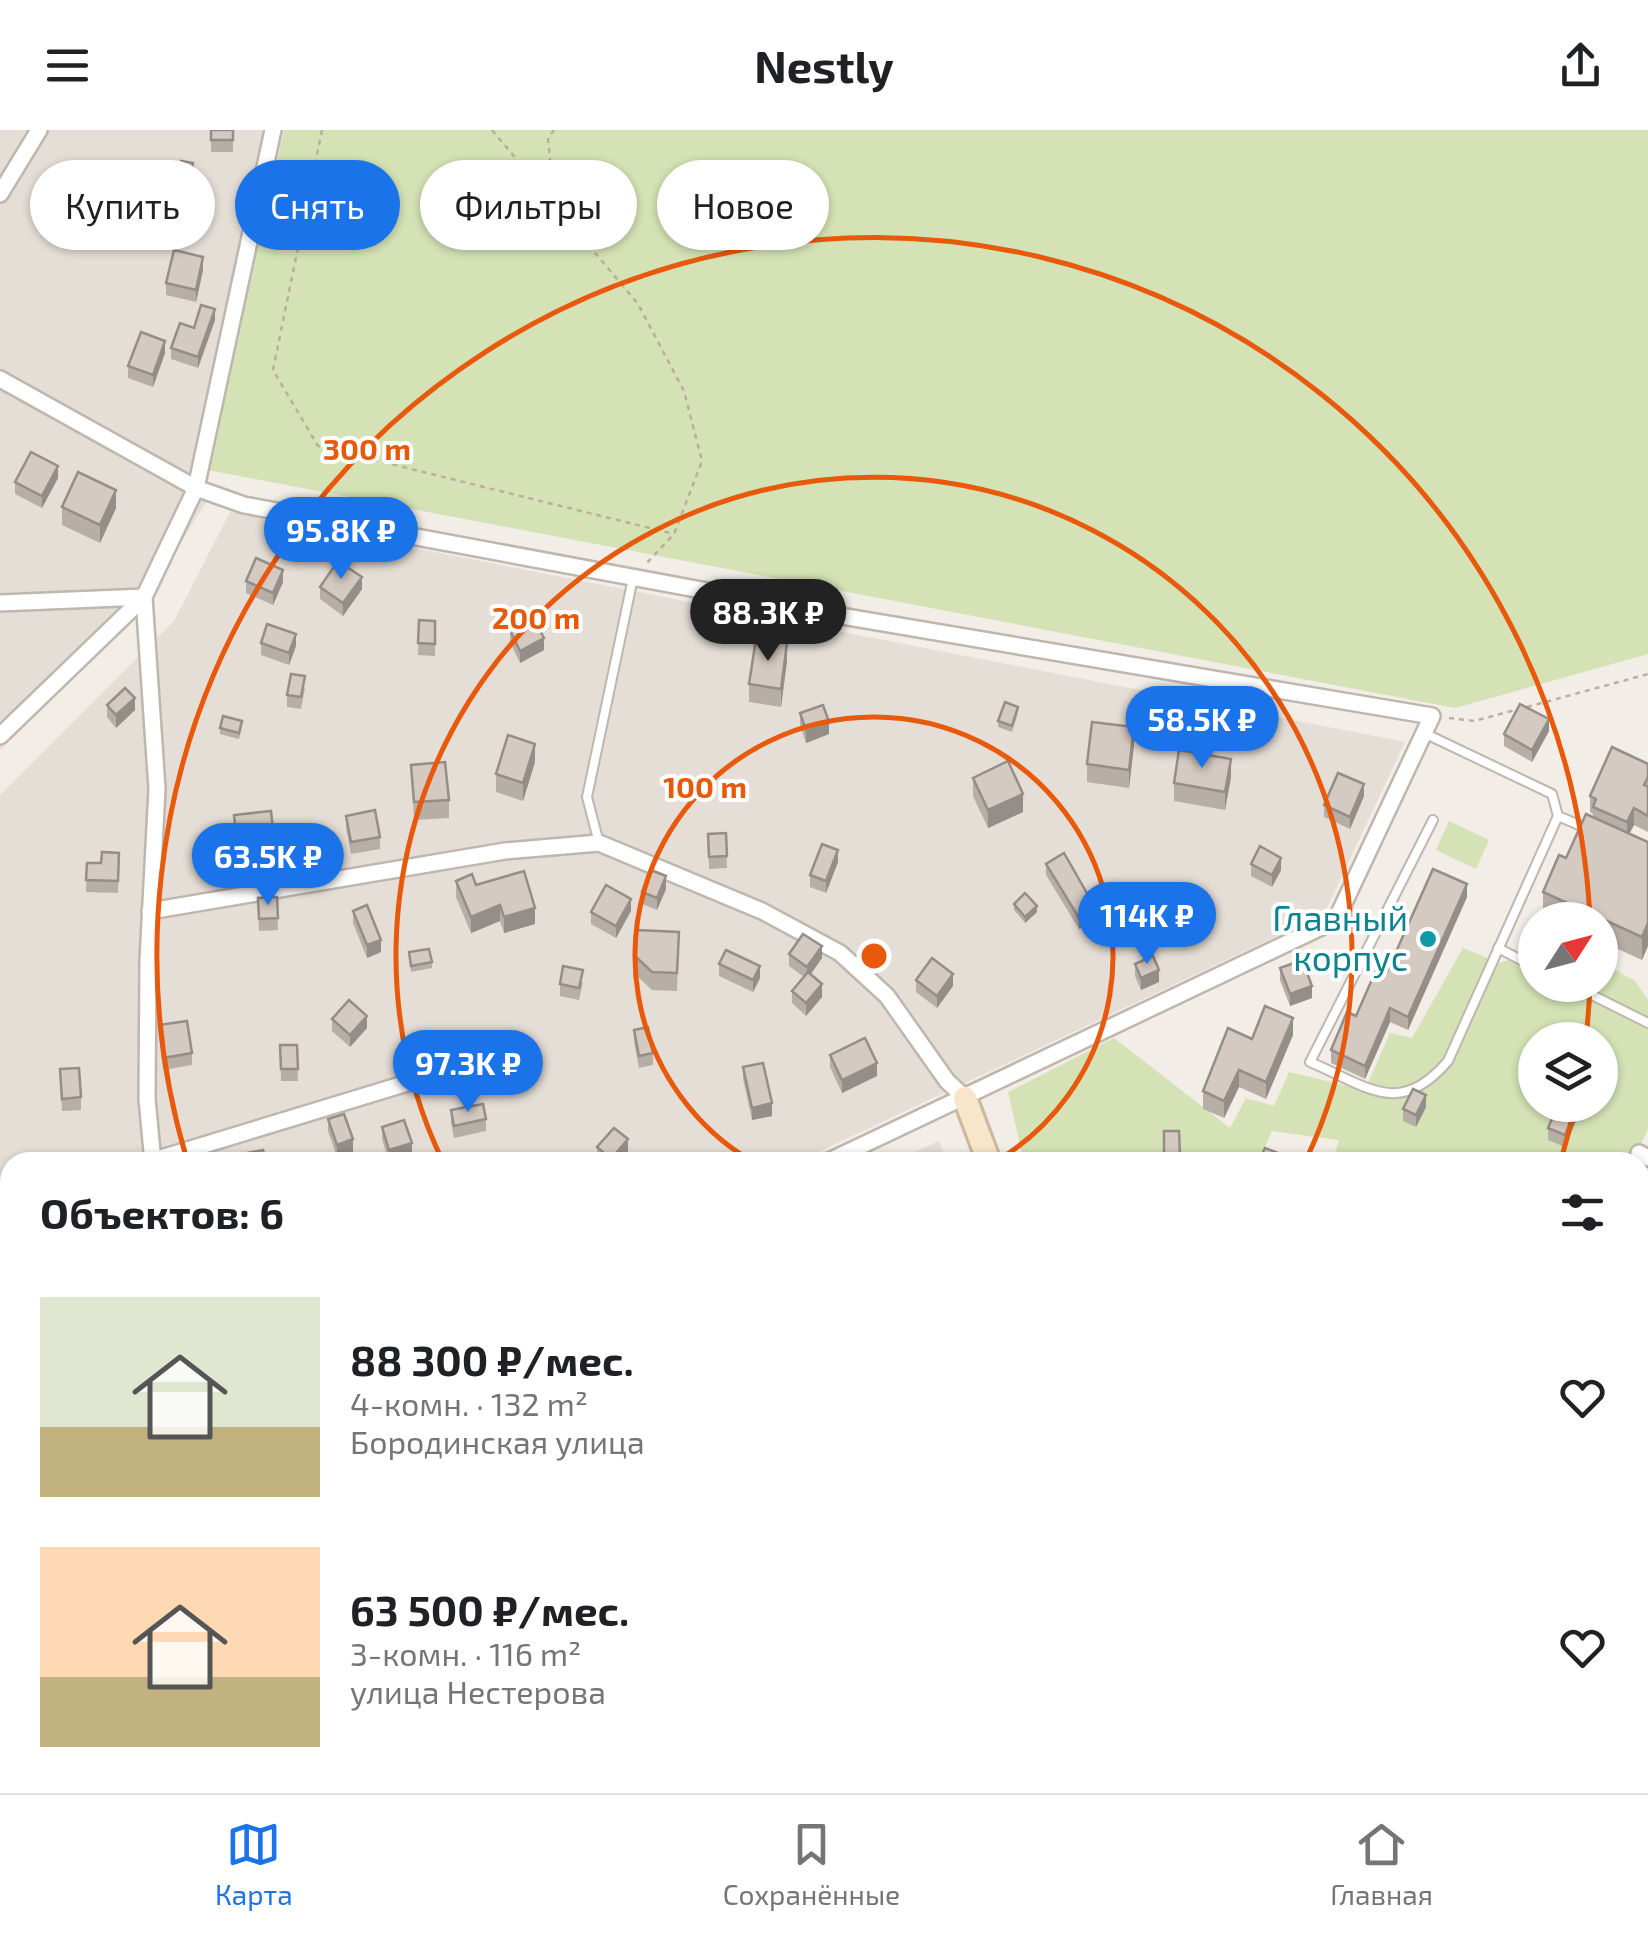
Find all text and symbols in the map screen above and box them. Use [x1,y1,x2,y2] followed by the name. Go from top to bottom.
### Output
[40,38,95,93] icon: menu
[754,38,894,92] text: Nestly
[1553,38,1608,93] icon: share
[30,160,215,250] chip: Купить
[235,160,400,250] chip: Снять
[420,160,637,250] chip: Фильтры
[657,160,829,250] chip: Новое
[323,430,411,466] text: 300 m
[249,497,433,582] pin: 95.8K ₽
[286,510,396,548] text: 95.8K ₽
[676,579,860,664] pin: 88.3K ₽
[712,592,824,630] text: 88.3K ₽
[492,599,580,635] text: 200 m
[1110,686,1294,771] pin: 58.5K ₽
[1148,699,1256,737] text: 58.5K ₽
[663,768,747,804] text: 100 m
[176,823,360,908] pin: 63.5K ₽
[214,836,322,874] text: 63.5K ₽
[1066,882,1228,967] pin: 114K ₽
[1100,895,1194,933] text: 114K ₽
[1272,896,1408,979] place label: Главный корпус
[1518,902,1618,1002] north arrow
[1518,902,1618,1122] map controls
[1417,928,1439,950] marker: Главный корпус
[856,938,892,974] centre of rings
[1518,1022,1618,1122] button: layers
[376,1030,560,1115] pin: 97.3K ₽
[415,1043,521,1081] text: 97.3K ₽
[1555,1185,1610,1240] icon: filters
[40,1187,284,1237] text: Объектов: 6
[350,1334,634,1384] text: 88 300 ₽/мес.
[120,1337,240,1457] icon: home
[1555,1370,1610,1425] icon: heart
[350,1384,588,1422] text: 4-комн. · 132 m²
[350,1422,645,1460] text: Бородинская улица
[350,1584,629,1634] text: 63 500 ₽/мес.
[120,1587,240,1707] icon: home
[1555,1620,1610,1675] icon: heart
[350,1634,581,1672] text: 3-комн. · 116 m²
[350,1672,606,1710] text: улица Нестерова
[215,1817,293,1911] tab: Карта
[723,1817,900,1911] tab: Сохранённые
[1330,1817,1433,1911] tab: Главная

